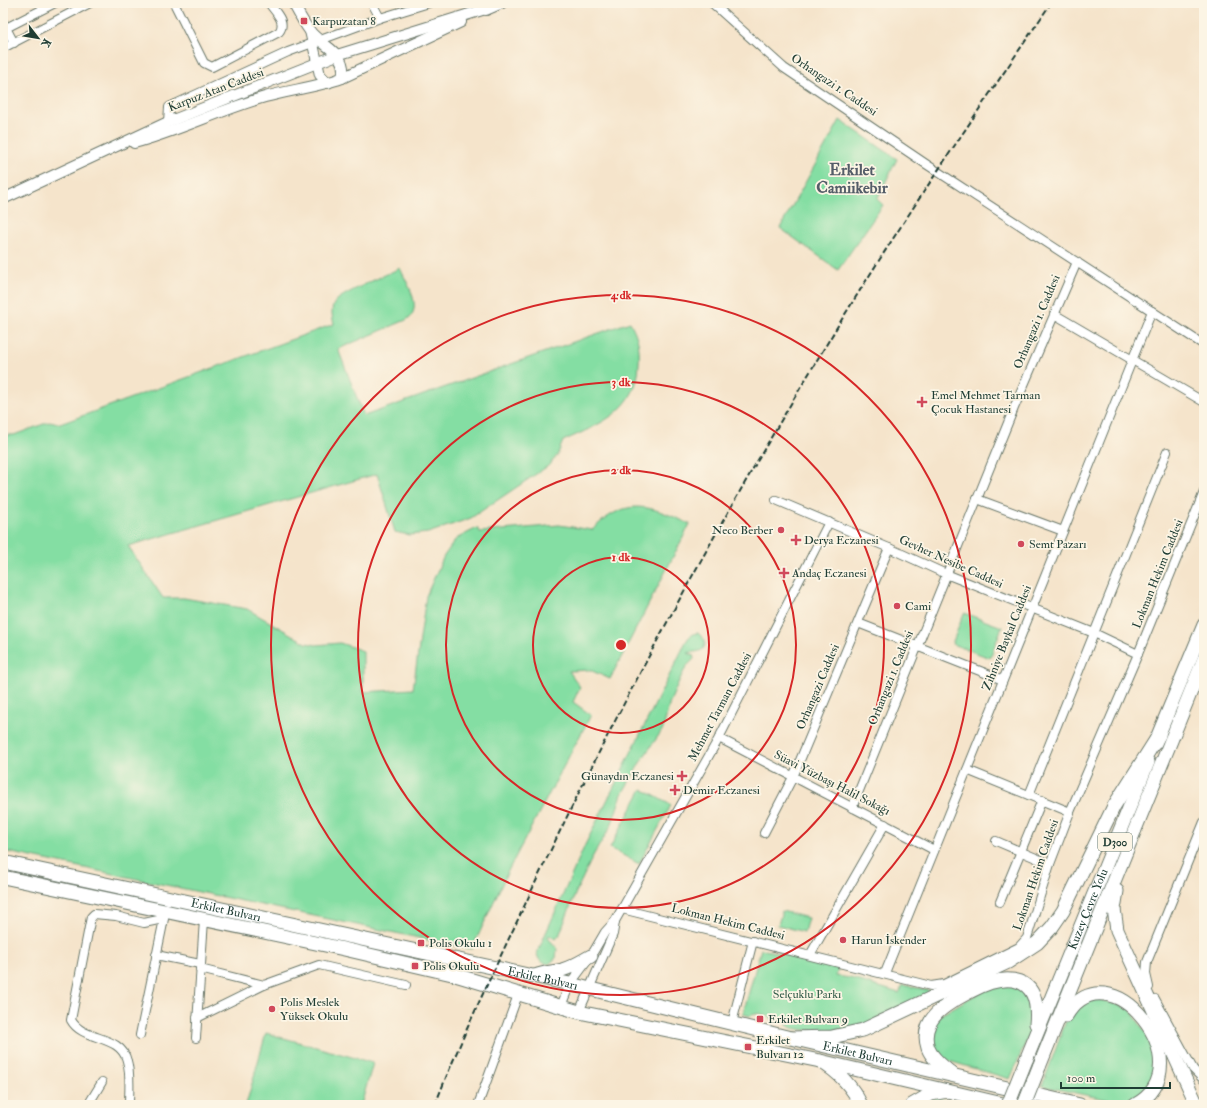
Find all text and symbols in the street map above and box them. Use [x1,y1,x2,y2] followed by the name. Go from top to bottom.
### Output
[312,14,376,29] place label: Karpuzatan 8
[299,16,309,26] marker: Karpuzatan 8
[18,18,58,58] north arrow
[38,36,54,51] text: K
[788,51,880,119] street label: Orhangazi 1. Caddesi
[166,65,266,115] street label: Karpuz Atan Caddesi
[816,160,889,198] district label: Erkilet Camiikebir
[1010,273,1064,371] street label: Orhangazi 1. Caddesi
[610,288,632,303] text: 4 dk
[612,375,631,390] text: 3 dk
[931,388,1040,417] place label: Emel Mehmet Tarman Çocuk Hastanesi
[916,396,928,408] marker: Emel Mehmet Tarman Çocuk Hastanesi
[611,463,631,478] text: 2 dk
[1129,517,1187,631] street label: Lokman Hekim Caddesi
[712,523,774,538] place label: Neco Berber
[776,525,786,535] marker: Neco Berber
[897,532,1005,592] street label: Gevher Nesibe Caddesi
[804,533,879,548] place label: Derya Eczanesi
[791,535,801,545] marker: Derya Eczanesi
[1029,537,1086,552] place label: Semt Pazarı
[1016,539,1026,549] marker: Semt Pazarı
[612,550,630,565] text: 1 dk
[791,566,867,581] place label: Andaç Eczanesi
[779,568,789,578] marker: Andaç Eczanesi
[979,583,1035,693] street label: Zihniye Baykal Caddesi
[905,599,931,614] place label: Cami
[892,601,902,611] marker: Cami
[865,628,917,728] street label: Orhangazi 1. Caddesi
[614,638,628,652] centre of rings
[793,642,843,732] street label: Orhangazi Caddesi
[685,650,755,764] street label: Mehmet Tarman Caddesi
[772,747,892,819] street label: Süavi Yüzbaşı Halil Sokağı
[581,769,674,784] place label: Günaydın Eczanesi
[677,771,687,781] marker: Günaydın Eczanesi
[683,783,760,798] place label: Demir Eczanesi
[670,785,680,795] marker: Demir Eczanesi
[1010,818,1062,932] street label: Lokman Hekim Caddesi
[1098,833,1132,851] road number: D300
[1065,866,1111,952] street label: Kuzey Çevre Yolu
[189,895,262,925] street label: Erkilet Bulvarı
[670,901,786,943] street label: Lokman Hekim Caddesi
[851,933,927,948] place label: Harun İskender
[838,935,848,945] marker: Harun İskender
[429,936,492,951] place label: Polis Okulu 1
[416,938,426,948] marker: Polis Okulu 1
[423,959,479,974] place label: Polis Okulu
[410,961,420,971] marker: Polis Okulu
[506,963,579,993] street label: Erkilet Bulvarı
[773,987,841,1002] park label: Selçuklu Parkı
[280,995,348,1024] place label: Polis Meslek Yüksek Okulu
[267,1004,277,1014] marker: Polis Meslek Yüksek Okulu
[768,1012,848,1027] place label: Erkilet Bulvarı 9
[755,1014,765,1024] marker: Erkilet Bulvarı 9
[756,1033,804,1062] place label: Erkilet Bulvarı 12
[821,1038,894,1069] street label: Erkilet Bulvarı
[743,1042,753,1052] marker: Erkilet Bulvarı 12
[1061,1064,1170,1090] scale bar
[1067,1071,1096,1086] text: 100 m

